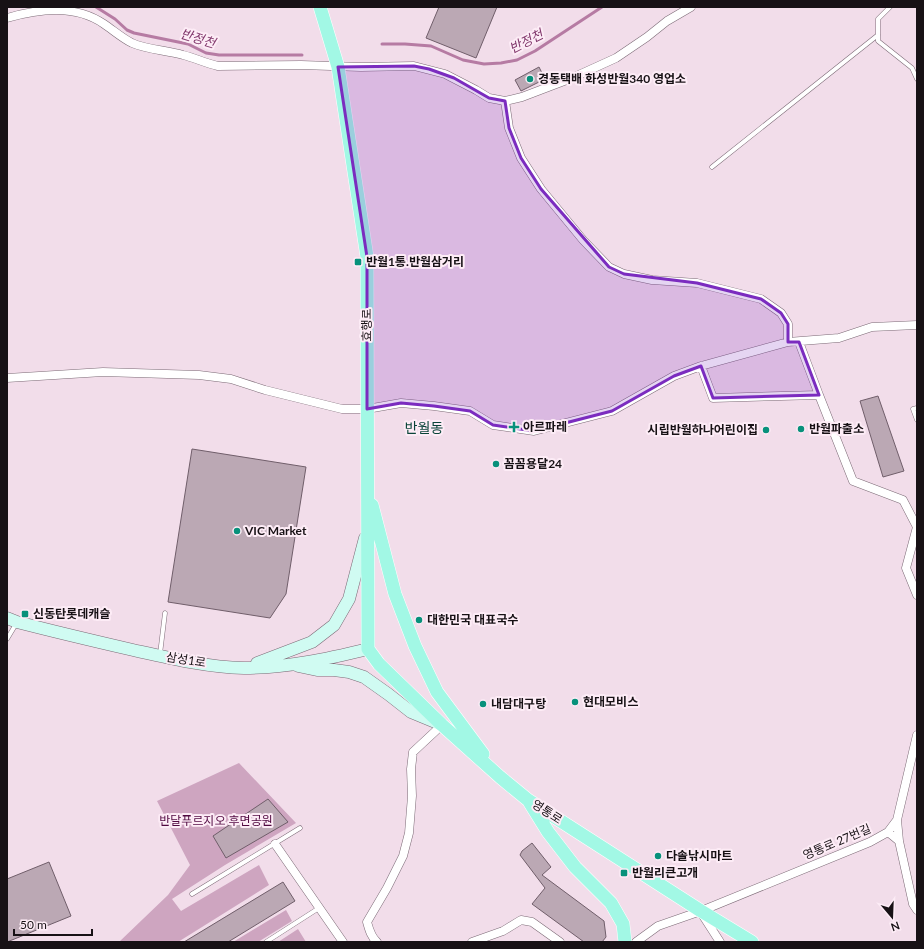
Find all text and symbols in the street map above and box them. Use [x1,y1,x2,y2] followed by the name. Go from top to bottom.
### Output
[178,25,218,51] water label: 반정천
[506,25,547,56] water label: 반정천
[538,71,686,86] place label: 경동택배 화성반월340 영업소
[525,74,535,84] marker: 경동택배 화성반월340 영업소
[366,254,464,269] place label: 반월1통.반월삼거리
[353,257,363,267] marker: 반월1통.반월삼거리
[359,308,374,342] street label: 효행로
[405,419,443,436] district label: 반월동
[523,419,567,434] place label: 아르파레
[508,421,520,433] marker: 아르파레
[809,421,864,436] place label: 반월파출소
[648,422,758,437] place label: 시립반월하나어린이집
[796,424,806,434] marker: 반월파출소
[761,425,771,435] marker: 시립반월하나어린이집
[504,456,562,471] place label: 꼼꼼용달24
[491,459,501,469] marker: 꼼꼼용달24
[244,523,307,538] place label: VIC Market
[232,526,242,536] marker: VIC Market
[33,606,110,621] place label: 신동탄롯데캐슬
[20,609,30,619] marker: 신동탄롯데캐슬
[427,612,518,627] place label: 대한민국 대표국수
[414,615,424,625] marker: 대한민국 대표국수
[165,649,207,670] street label: 삼성1로
[583,694,638,709] place label: 현대모비스
[491,696,546,711] place label: 내담대구탕
[570,697,580,707] marker: 현대모비스
[478,699,488,709] marker: 내담대구탕
[529,796,565,827] street label: 영통로
[159,813,273,828] park label: 반달푸르지오 후면공원
[801,821,873,863] street label: 영통로 27번길
[666,848,732,863] place label: 다솔낚시마트
[653,851,663,861] marker: 다솔낚시마트
[632,865,698,880] place label: 반월리큰고개
[619,868,629,878] marker: 반월리큰고개
[872,897,912,937] north arrow
[14,911,92,937] scale bar
[20,917,47,932] text: 50 m
[889,919,902,934] text: N

